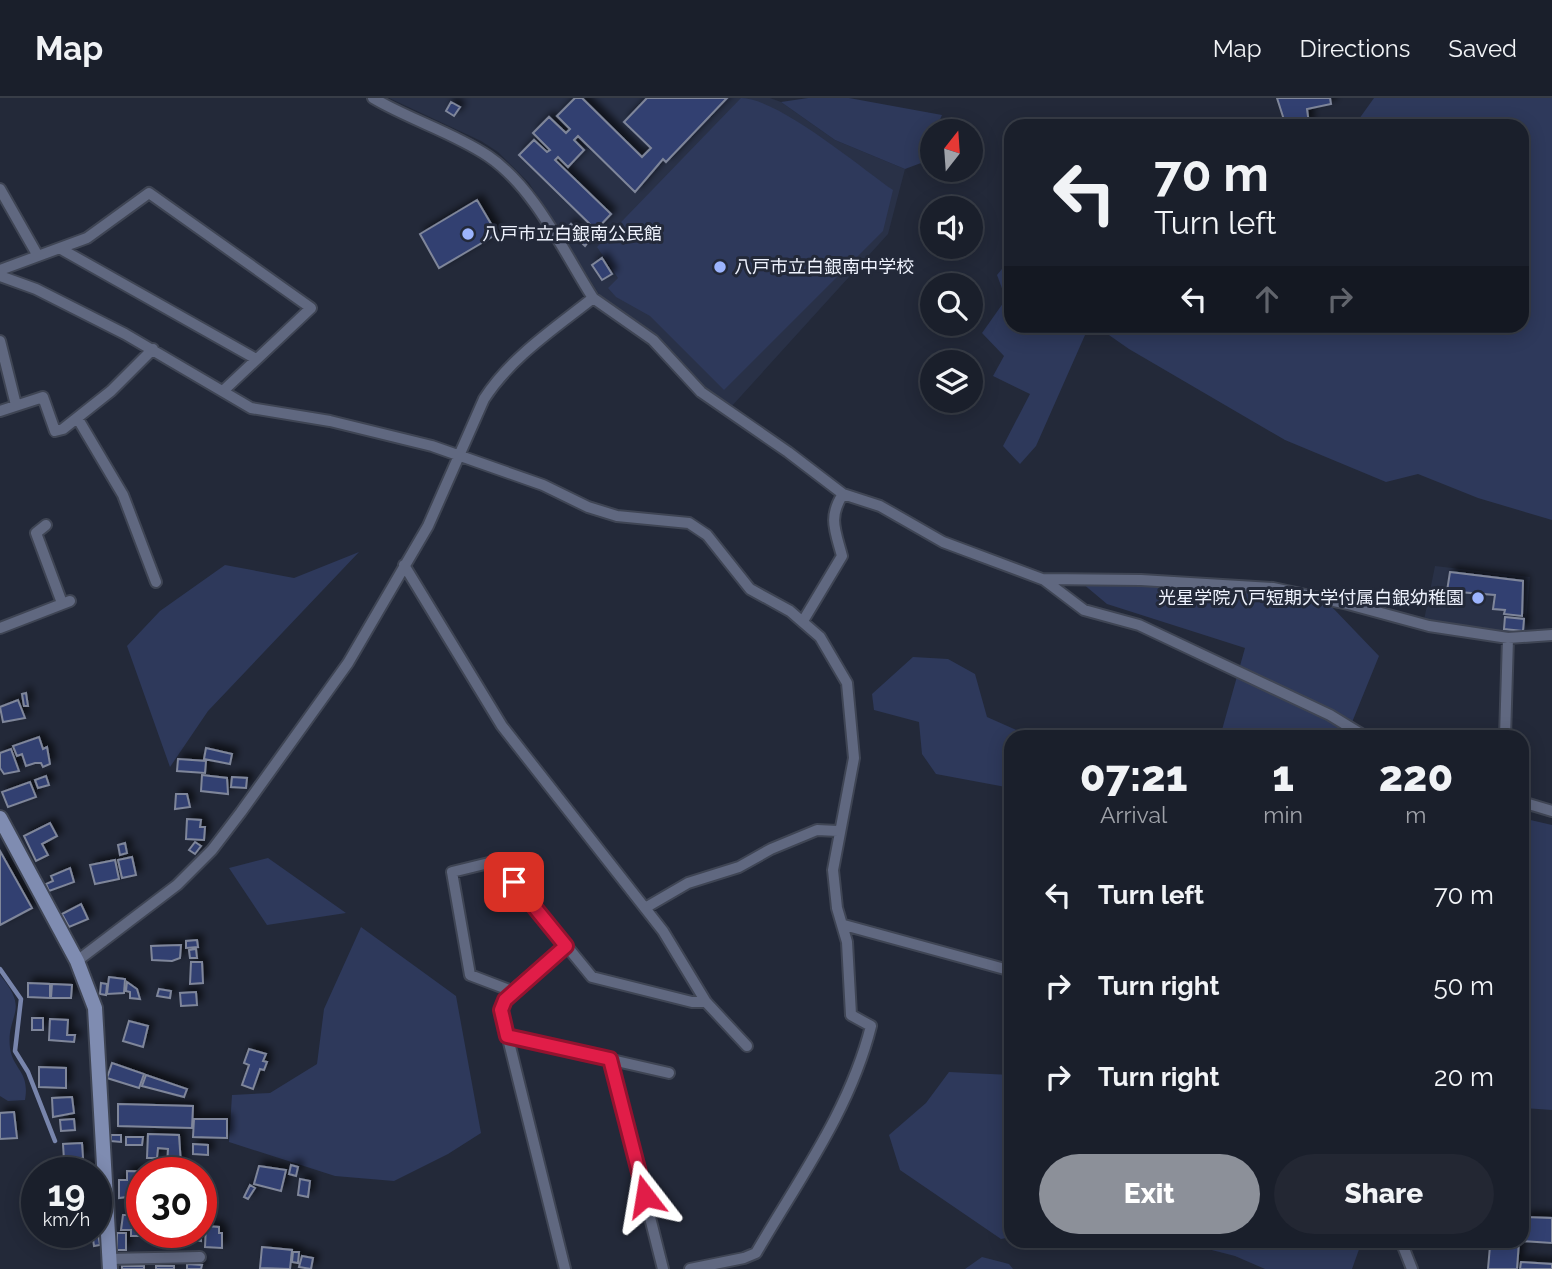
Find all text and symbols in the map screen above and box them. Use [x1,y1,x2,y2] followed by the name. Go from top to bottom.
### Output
[35,29,103,68] text: Map
[1213,34,1262,63] text: Map
[1300,34,1410,63] text: Directions
[1448,34,1517,63] text: Saved
[920,119,984,182] north arrow
[920,119,983,413] map controls
[1154,145,1269,202] text: 70 m
[1039,147,1130,238] icon: left
[920,196,983,259] button: sound
[1154,204,1276,241] text: Turn left
[482,223,662,244] place label: 八戸市立白銀南公民館
[460,226,476,242] marker: 八戸市立白銀南公民館
[734,256,914,277] place label: 八戸市立白銀南中学校
[712,259,728,275] marker: 八戸市立白銀南中学校
[920,273,983,336] button: search
[1175,280,1213,318] icon: left
[1248,280,1286,318] icon: ahead
[1321,280,1359,318] icon: right
[920,350,983,413] button: layers
[1158,587,1464,608] place label: 光星学院八戸短期大学付属白銀幼稚園
[1470,590,1486,606] marker: 光星学院八戸短期大学付属白銀幼稚園
[1080,752,1187,801] text: 07:21
[1272,752,1294,801] text: 1
[1379,752,1453,801] text: 220
[1100,801,1167,828] text: Arrival
[1263,801,1303,828] text: min
[1405,801,1426,828] text: m
[484,852,544,912] pin
[495,863,533,901] icon: arrive
[1039,876,1077,914] icon: left
[1098,880,1204,910] text: Turn left
[1434,880,1494,910] text: 70 m
[1039,967,1077,1005] icon: right
[1098,971,1219,1001] text: Turn right
[1433,971,1494,1001] text: 50 m
[1039,1058,1077,1096] icon: right
[1098,1062,1219,1092] text: Turn right
[1434,1062,1494,1092] text: 20 m
[1039,1154,1260,1234] button: Exit
[1274,1154,1494,1234] button: Share
[126,1157,217,1248] speed limit sign: 30
[608,1159,682,1233] position arrow
[48,1173,85,1214] text: 19
[43,1209,90,1230] text: km/h

